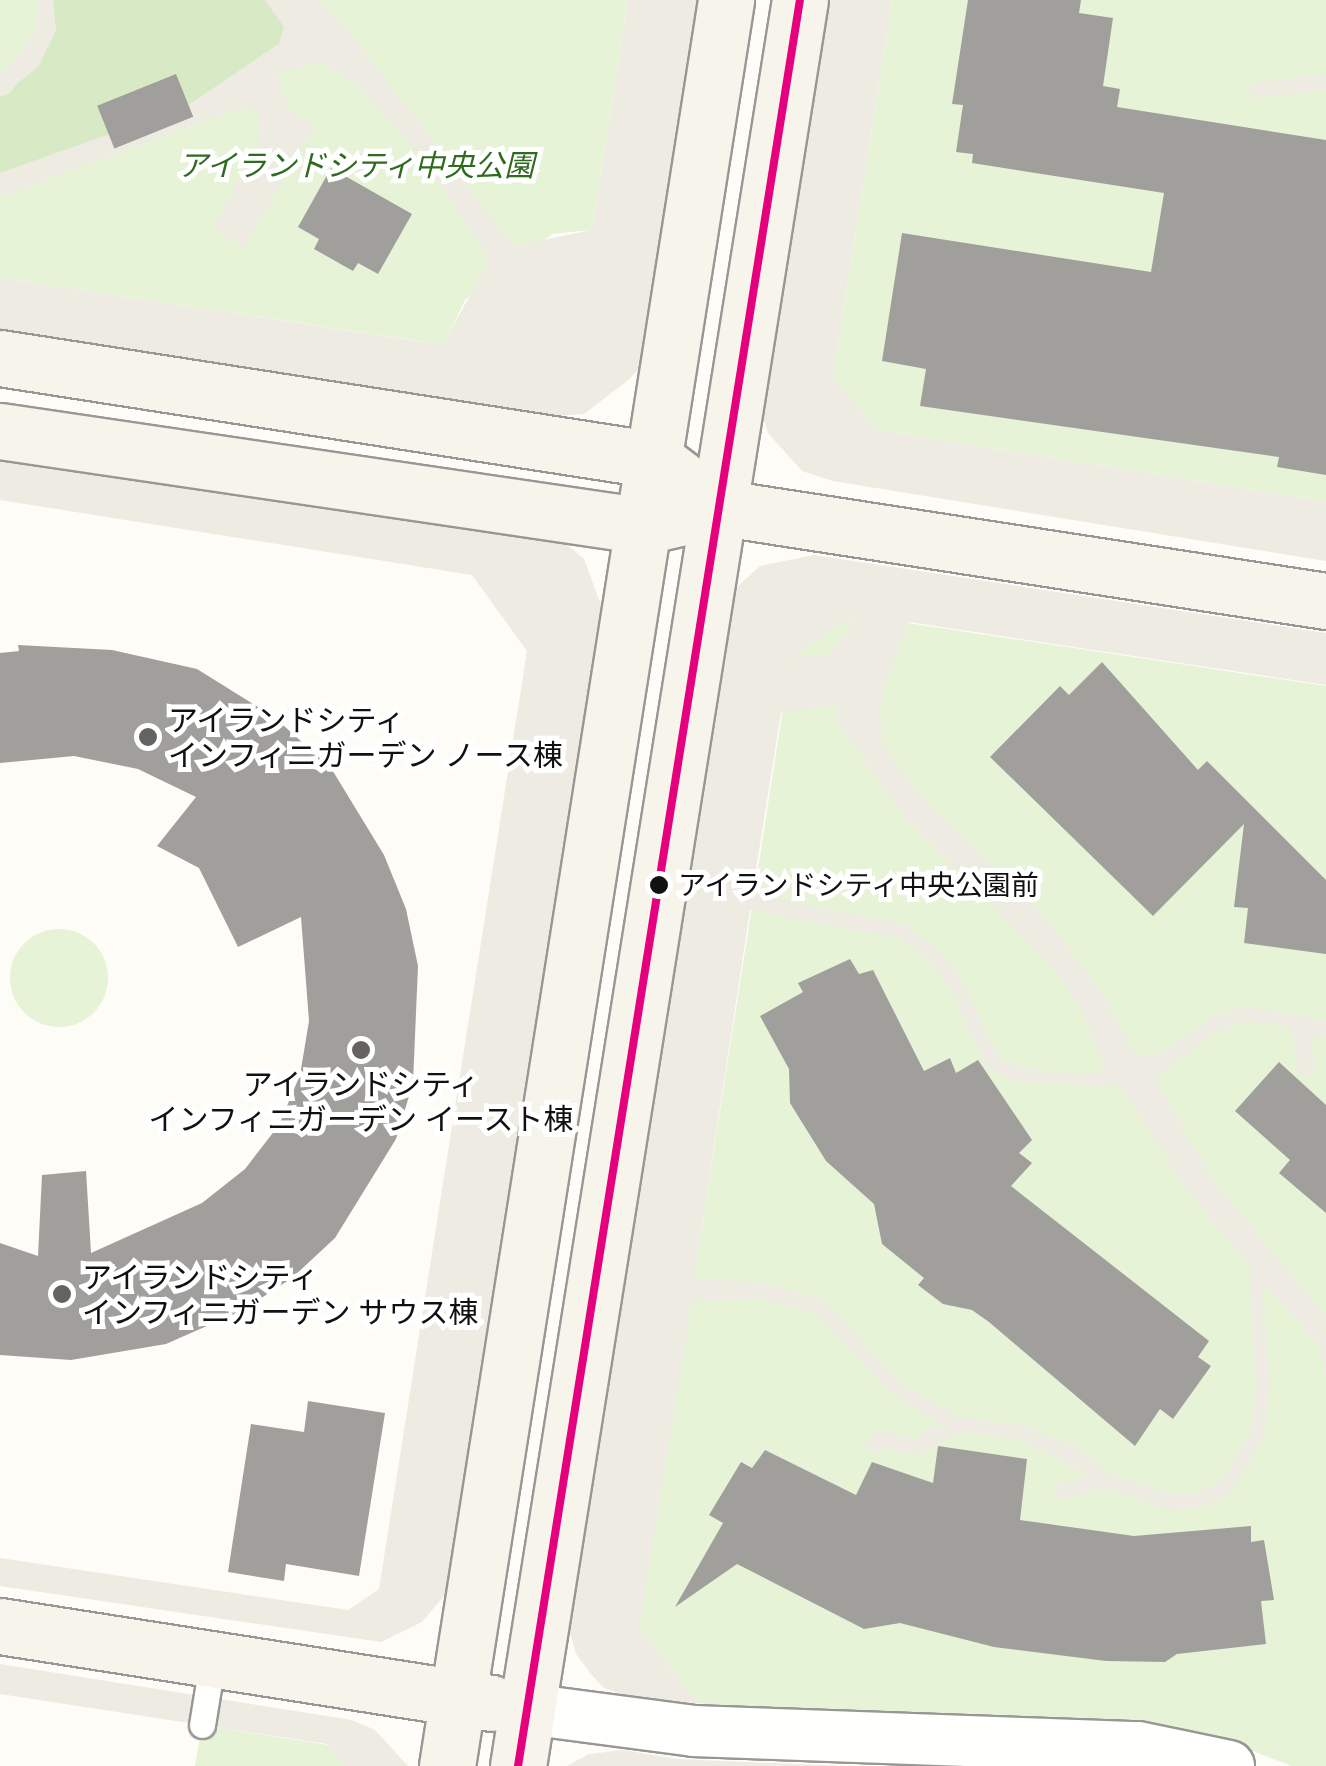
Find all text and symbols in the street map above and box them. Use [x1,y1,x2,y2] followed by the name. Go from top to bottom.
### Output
[176,147,536,183] park label: アイランドシティ中央公園
[168,702,566,772] place label: アイランドシティ インフィニガーデン ノース棟
[137,726,159,748] marker: アイランドシティ インフィニガーデン ノース棟
[678,868,1042,902] place label: アイランドシティ中央公園前
[649,875,669,895] marker: アイランドシティ中央公園前
[350,1039,372,1061] marker: アイランドシティ インフィニガーデン イースト棟
[147,1066,575,1136] place label: アイランドシティ インフィニガーデン イースト棟
[82,1259,480,1330] place label: アイランドシティ インフィニガーデン サウス棟
[51,1283,73,1305] marker: アイランドシティ インフィニガーデン サウス棟

